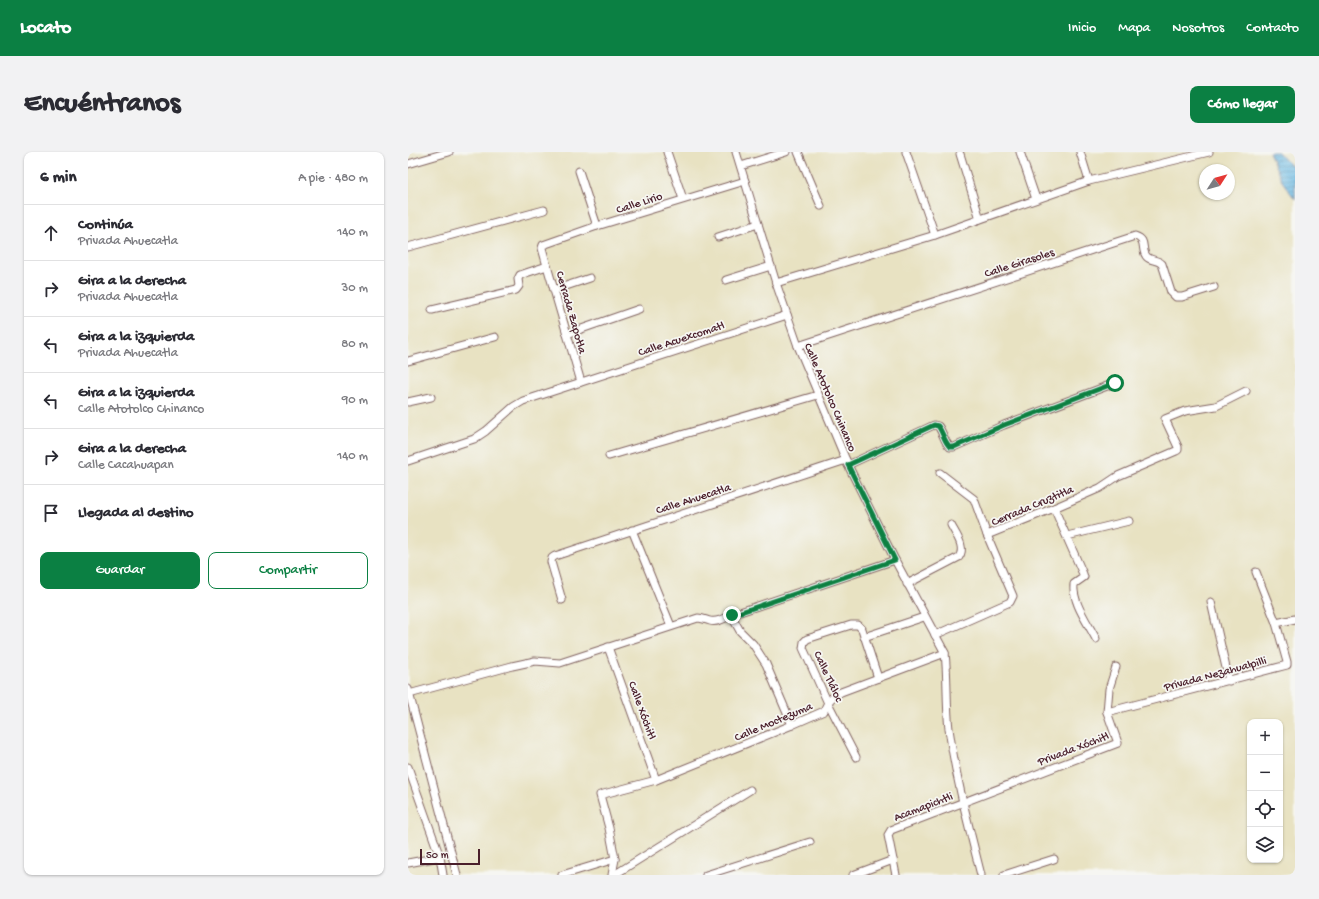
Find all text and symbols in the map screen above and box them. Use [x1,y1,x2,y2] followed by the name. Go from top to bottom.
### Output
[20,17,71,40] text: Locato
[1068,20,1096,37] text: Inicio
[1118,20,1150,37] text: Mapa
[1172,20,1224,37] text: Nosotros
[1246,20,1299,37] text: Contacto
[1190,86,1295,123] button: Cómo llegar
[24,88,180,121] text: Encuéntranos
[1199,164,1235,200] north arrow
[40,168,76,188] text: 6 min
[298,171,368,186] text: A pie · 480 m
[615,190,664,218] street label: Calle Lirio
[78,216,133,234] text: Continúa
[40,222,62,244] icon: ahead
[337,225,368,240] text: 140 m
[78,234,178,249] text: Privada Ahuecatla
[983,246,1057,282] street label: Calle Girasoles
[552,270,589,356] street label: Cerrada Zapotla
[78,272,186,290] text: Gira a la derecha
[40,278,62,300] icon: right
[342,281,368,296] text: 30 m
[78,290,178,305] text: Privada Ahuecatla
[637,319,727,360] street label: Calle Acuexcomatl
[78,328,194,346] text: Gira a la izquierda
[40,334,62,356] icon: left
[341,337,368,352] text: 80 m
[800,341,858,454] street label: Calle Atotolco Chinanco
[78,346,178,361] text: Privada Ahuecatla
[1106,374,1124,392] route start
[78,384,194,402] text: Gira a la izquierda
[40,390,62,412] icon: left
[342,393,368,408] text: 90 m
[78,402,204,417] text: Calle Atotolco Chinanco
[78,440,186,458] text: Gira a la derecha
[40,446,62,468] icon: right
[337,449,368,464] text: 140 m
[78,458,174,473] text: Calle Cacahuapan
[654,481,733,519] street label: Calle Ahuecatla
[990,483,1076,530] street label: Cerrada Cruztitla
[40,502,62,524] icon: arrive
[78,504,194,522] text: Llegada al destino
[40,552,200,589] button: Guardar
[208,552,368,589] button: Compartir
[723,606,741,624] route end
[809,649,845,705] street label: Calle Tláloc
[1162,654,1269,696] street label: Privada Nezahualpilli
[624,680,658,742] street label: Calle Xóchitl
[733,700,815,746] street label: Calle Moctezuma
[1247,719,1283,863] map controls
[1247,719,1283,755] button: +
[1035,730,1112,770] street label: Privada Xóchitl
[1247,755,1283,791] button: −
[892,790,956,826] street label: Acamapichtli
[1247,791,1283,827] button: locate
[1247,827,1283,863] button: layers
[420,847,480,866] scale bar
[426,850,448,862] text: 50 m

